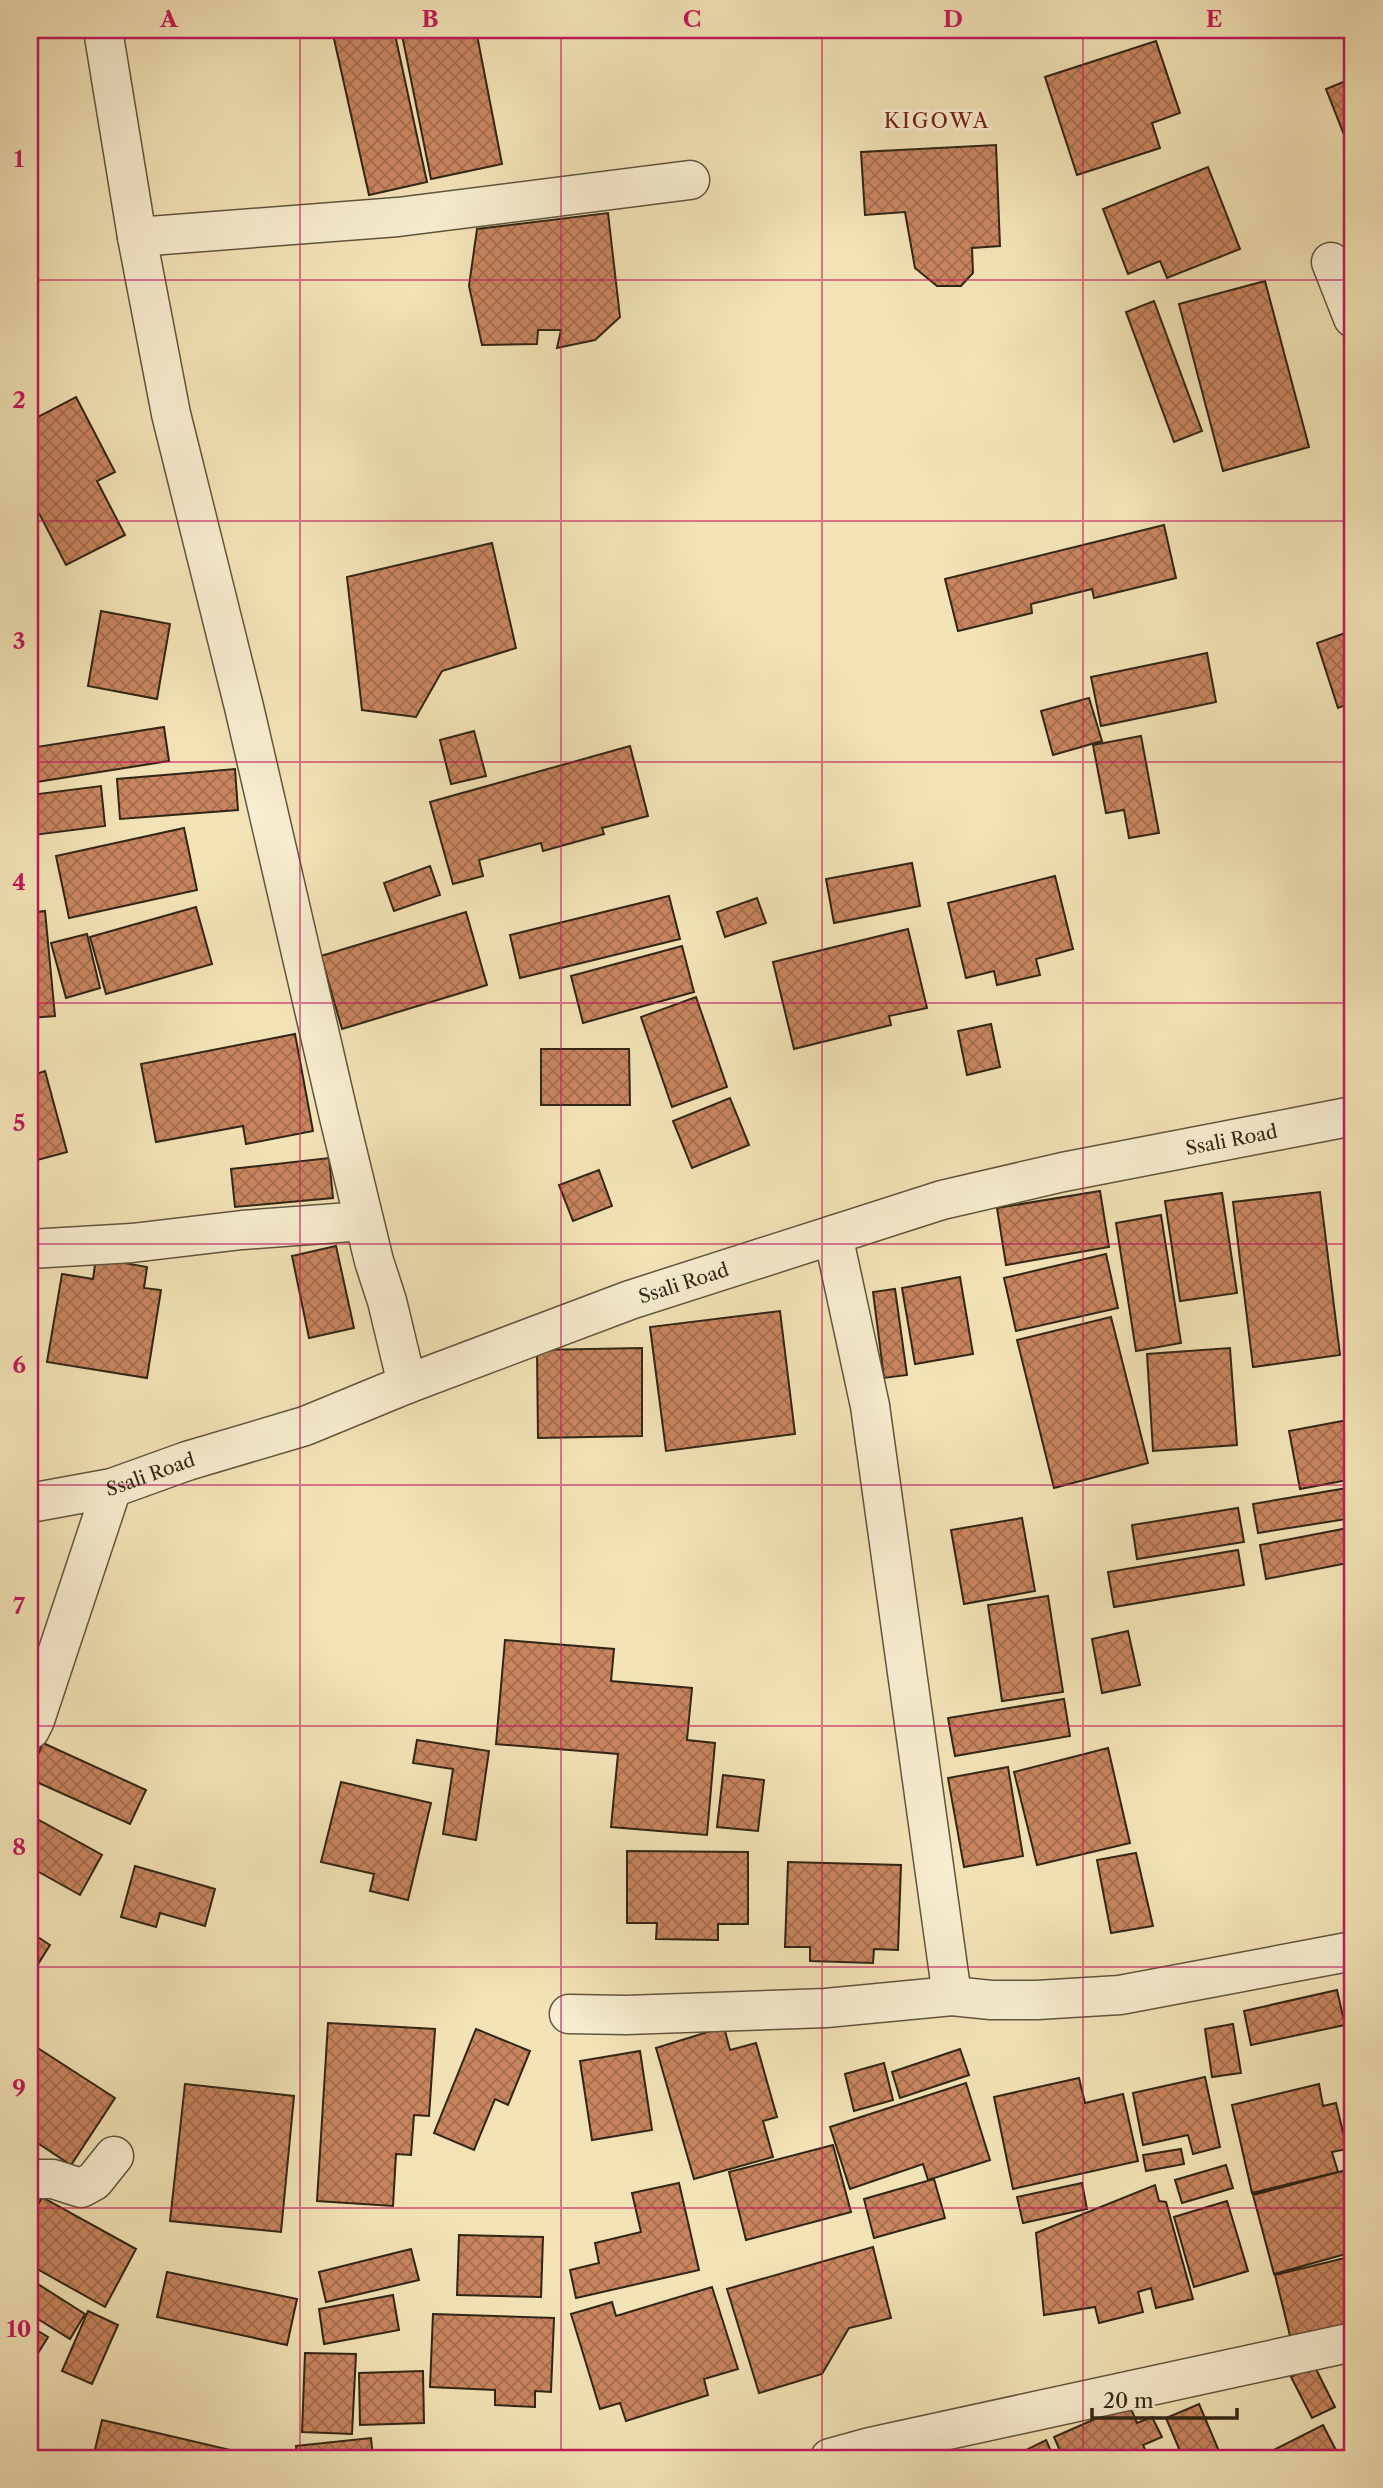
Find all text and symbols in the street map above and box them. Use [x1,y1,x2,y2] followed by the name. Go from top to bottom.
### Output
[159,5,179,33] text: A
[421,5,439,33] text: B
[683,5,701,33] text: C
[943,5,963,33] text: D
[1206,5,1222,33] text: E
[884,108,990,133] district label: KIGOWA
[14,145,25,173] text: 1
[12,386,26,414] text: 2
[13,627,26,655] text: 3
[12,868,26,896] text: 4
[13,1109,25,1137] text: 5
[1183,1120,1280,1160] street label: Ssali Road
[636,1258,732,1308] street label: Ssali Road
[12,1351,26,1379] text: 6
[104,1448,198,1501] street label: Ssali Road
[13,1592,25,1620] text: 7
[12,1833,26,1861] text: 8
[12,2074,26,2102] text: 9
[7,2315,31,2343] text: 10
[1092,2376,1238,2420] scale bar
[1103,2388,1154,2413] text: 20 m

